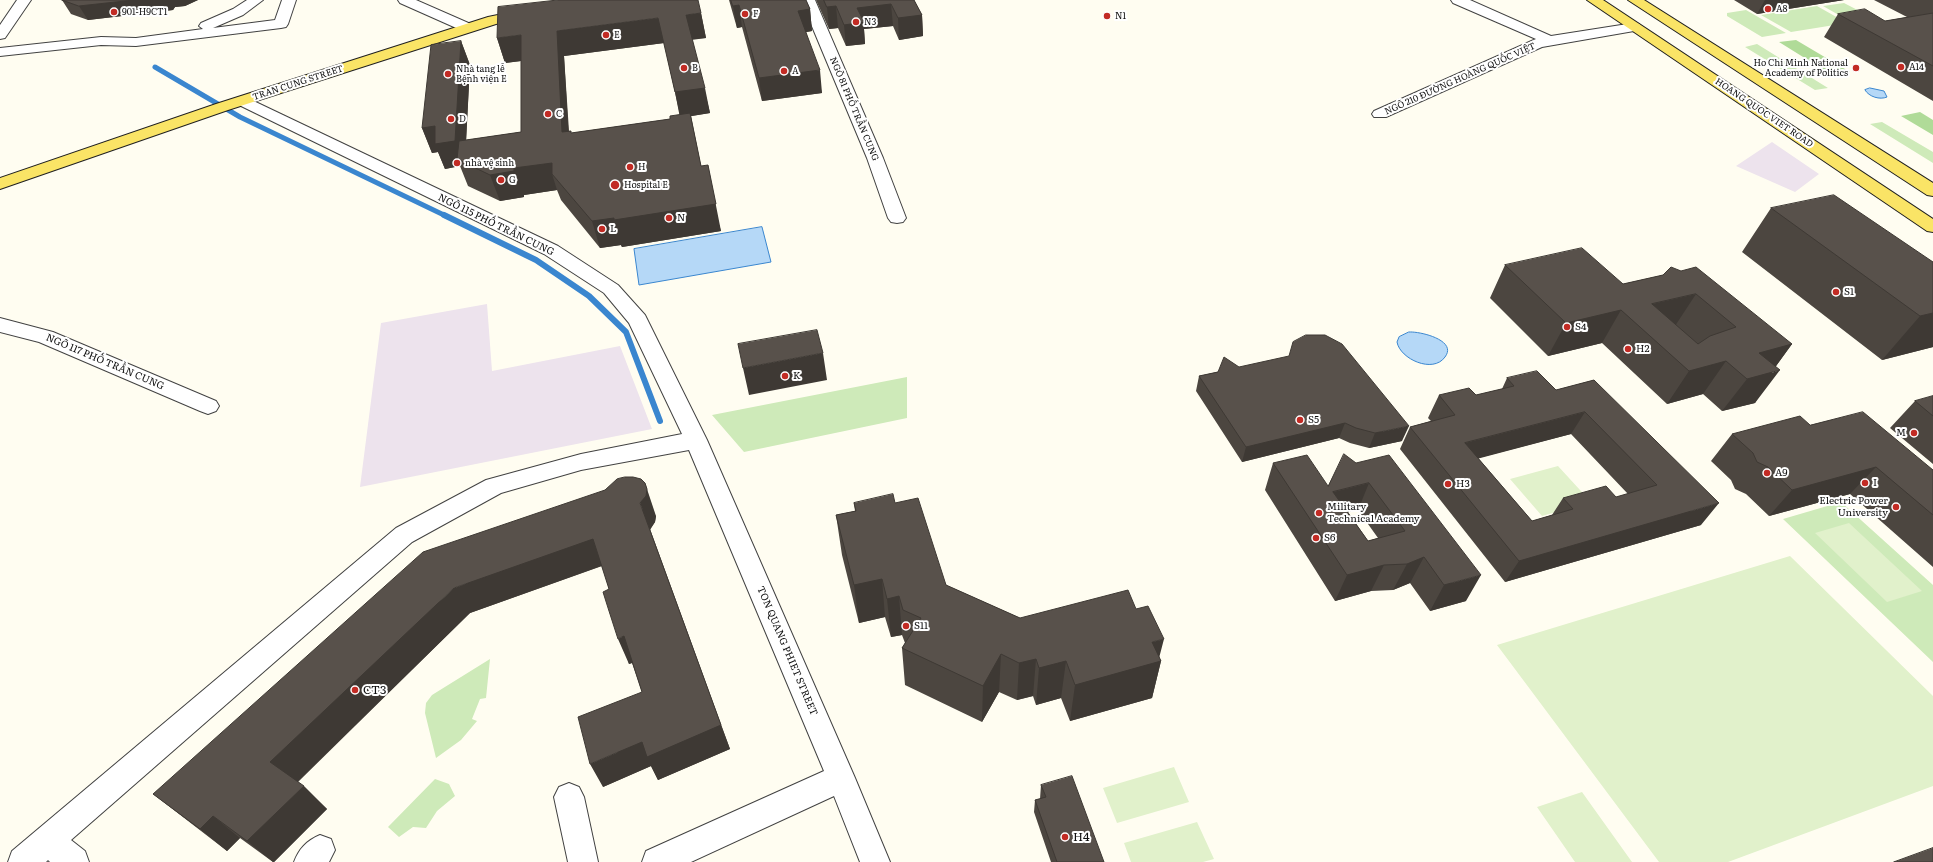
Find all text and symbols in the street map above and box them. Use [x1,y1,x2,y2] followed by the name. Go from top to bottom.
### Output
[1763,4,1773,14] marker: A8
[1776,4,1788,14] place label: A8
[109,7,119,17] marker: 901-H9CT1
[122,7,167,17] place label: 901-H9CT1
[740,9,750,19] marker: F
[753,9,759,19] place label: F
[1102,11,1112,21] marker: N1
[1115,11,1126,21] place label: N1
[851,17,861,27] marker: N3
[864,17,876,27] place label: N3
[601,30,611,40] marker: E
[614,30,620,40] place label: E
[1383,41,1537,117] street label: NGÕ 210 ĐƯỜNG HOÀNG QUỐC VIỆT
[827,55,881,163] street label: NGÕ 81 PHỐ TRẦN CUNG
[1754,58,1848,79] place label: Ho Chi Minh National Academy of Politics
[1896,62,1906,72] marker: A14
[1909,62,1924,72] place label: A14
[251,63,345,103] street label: TRAN CUNG STREET
[679,63,689,73] marker: B
[692,63,698,73] place label: B
[1851,63,1861,73] marker: Ho Chi Minh National Academy of Politics
[456,64,507,85] place label: Nhà tang lễ Bệnh viện E
[779,66,789,76] marker: A
[792,66,799,76] place label: A
[443,69,453,79] marker: Nhà tang lễ Bệnh viện E
[1713,76,1815,150] street label: HOANG QUOC VIET ROAD
[543,109,553,119] marker: C
[556,109,562,119] place label: C
[446,114,456,124] marker: D
[459,114,466,124] place label: D
[452,158,462,168] marker: nhà vệ sinh
[465,158,514,168] place label: nhà vệ sinh
[625,162,635,172] marker: H
[638,162,646,172] place label: H
[496,175,506,185] marker: G
[509,175,516,185] place label: G
[609,179,621,191] marker: Hospital E
[624,180,668,190] place label: Hospital E
[436,192,556,258] street label: NGÕ 115 PHỐ TRẦN CUNG
[677,212,685,224] place label: N
[664,213,674,223] marker: N
[610,223,616,235] place label: L
[597,224,607,234] marker: L
[1844,286,1854,298] place label: S1
[1831,287,1841,297] marker: S1
[1575,321,1586,333] place label: S4
[1562,322,1572,332] marker: S4
[44,332,166,392] street label: NGÕ 117 PHỐ TRẦN CUNG
[1636,343,1649,355] place label: H2
[1623,344,1633,354] marker: H2
[793,370,801,382] place label: K
[780,371,790,381] marker: K
[1308,414,1319,426] place label: S5
[1295,415,1305,425] marker: S5
[1896,427,1906,439] place label: M
[1909,428,1919,438] marker: M
[1775,467,1788,479] place label: A9
[1762,468,1772,478] marker: A9
[1873,477,1877,489] place label: I
[1456,478,1470,490] place label: H3
[1860,478,1870,488] marker: I
[1443,479,1453,489] marker: H3
[1819,495,1888,518] place label: Electric Power University
[1327,501,1420,524] place label: Military Technical Academy
[1891,502,1901,512] marker: Electric Power University
[1314,508,1324,518] marker: Military Technical Academy
[1324,532,1335,544] place label: S6
[1311,533,1321,543] marker: S6
[754,584,820,718] street label: TON QUANG PHIET STREET
[914,620,928,632] place label: S11
[901,621,911,631] marker: S11
[363,683,386,697] place label: CT3
[350,685,360,695] marker: CT3
[1073,830,1090,844] place label: H4
[1060,832,1070,842] marker: H4

